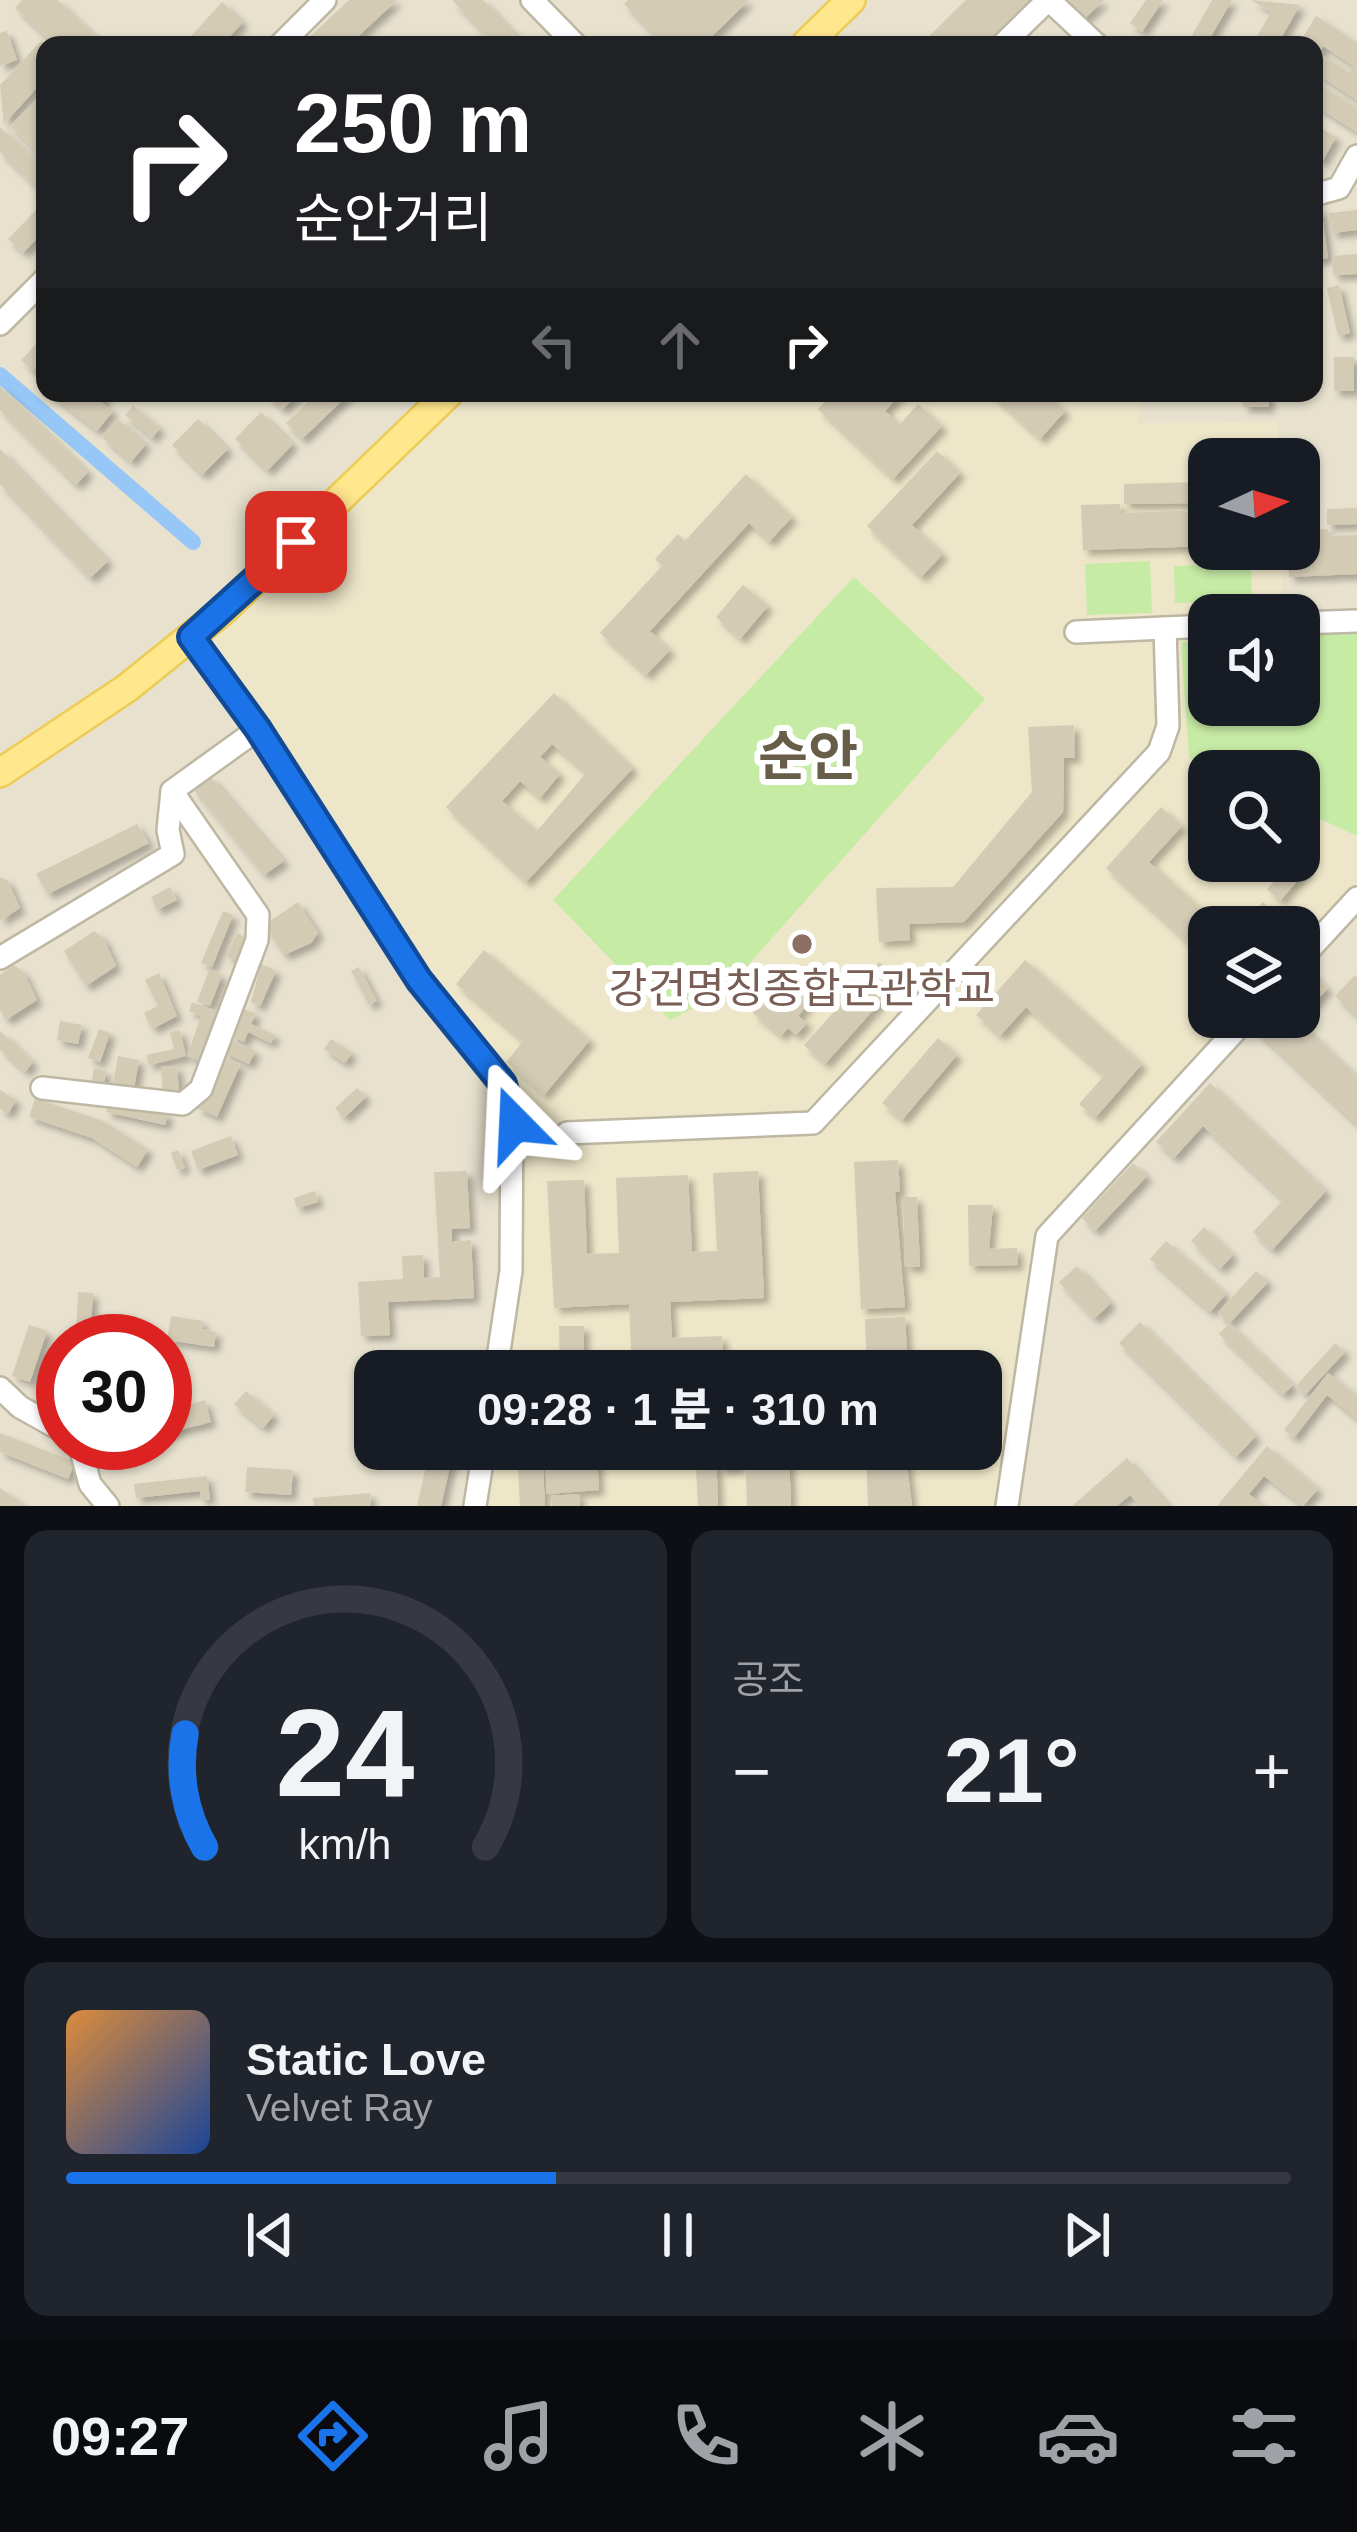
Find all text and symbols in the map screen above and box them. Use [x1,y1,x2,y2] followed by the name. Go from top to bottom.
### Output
[294,76,532,170] text: 250 m
[96,84,252,240] icon: right
[294,188,493,248] text: 순안거리
[521,312,587,378] icon: left
[647,312,713,378] icon: ahead
[773,312,839,378] icon: right
[1188,438,1320,570] north arrow
[1188,438,1320,1038] map controls
[245,491,347,593] pin
[263,509,329,575] icon: arrive
[1188,594,1320,726] button: sound
[758,726,858,786] district label: 순안
[1188,750,1320,882] button: search
[1188,906,1320,1038] button: layers
[789,931,815,957] marker: 강건명칭종합군관학교
[609,965,995,1012] place label: 강건명칭종합군관학교
[452,1061,578,1187] position arrow
[36,1314,192,1470] speed limit sign: 30
[477,1384,879,1435] text: 09:28 · 1 분 · 310 m
[733,1658,804,1701] text: 공조
[276,1683,415,1822] text: 24
[944,1721,1080,1821] text: 21°
[733,1734,771,1808] text: −
[1252,1734,1291,1808] text: +
[299,1820,392,1868] text: km/h
[246,2034,486,2085] text: Static Love
[246,2086,432,2129] text: Velvet Ray
[237,2202,303,2268] icon: previous
[645,2202,711,2268] icon: pause
[1054,2202,1120,2268] icon: next
[291,2394,375,2478] icon: directions
[477,2394,561,2478] icon: music
[664,2394,748,2478] icon: phone
[850,2394,934,2478] icon: climate
[1036,2394,1120,2478] icon: car
[1222,2394,1306,2478] icon: filters
[51,2406,189,2466] text: 09:27

